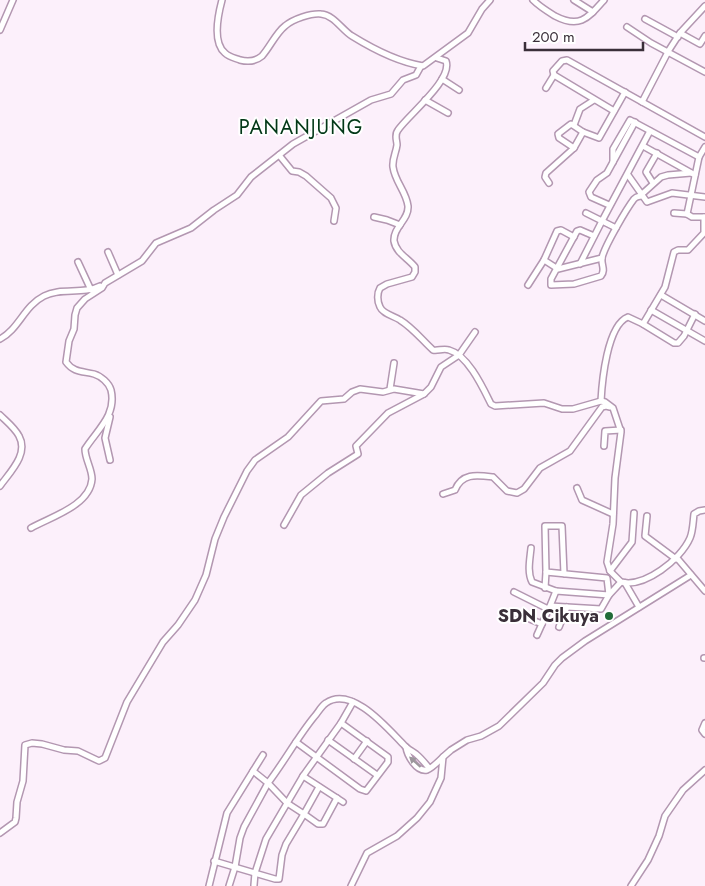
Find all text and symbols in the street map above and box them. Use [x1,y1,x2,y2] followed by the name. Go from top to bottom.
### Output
[525,20,642,52] scale bar
[532,26,575,48] text: 200 m
[239,113,363,142] district label: PANANJUNG
[498,603,599,629] place label: SDN Cikuya
[603,610,615,622] marker: SDN Cikuya
[409,756,421,768] one-way arrow

